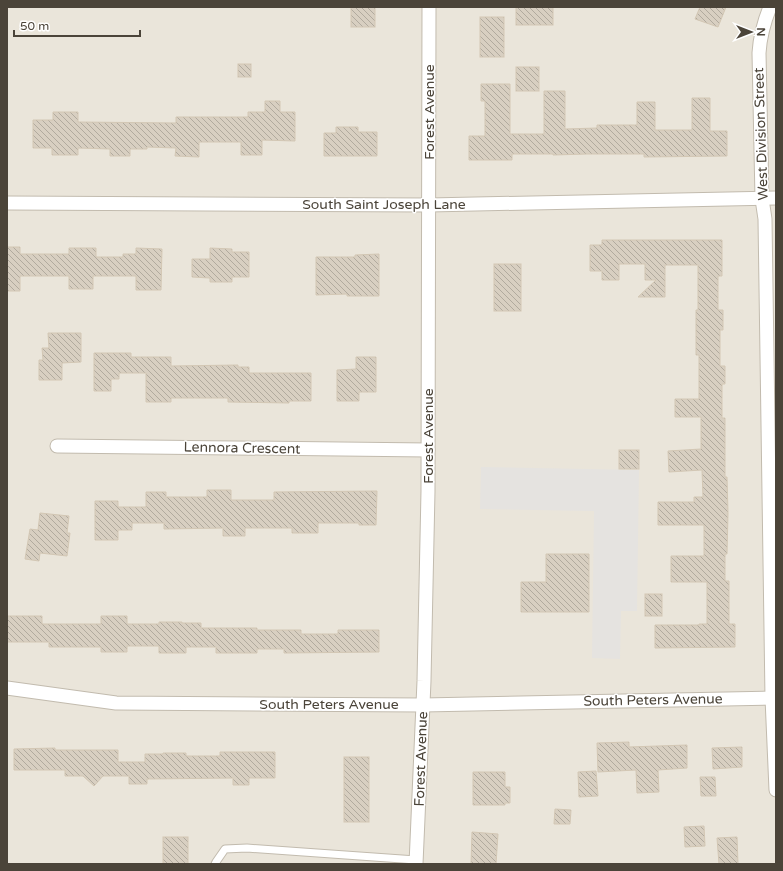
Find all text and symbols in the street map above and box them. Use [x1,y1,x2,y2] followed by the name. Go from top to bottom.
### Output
[14,12,140,38] scale bar
[731,12,771,52] north arrow
[20,19,49,33] text: 50 m
[754,28,767,36] text: N
[421,64,438,160] street label: Forest Avenue
[750,67,772,201] street label: West Division Street
[302,196,466,213] street label: South Saint Joseph Lane
[420,388,437,484] street label: Forest Avenue
[183,438,301,458] street label: Lennora Crescent
[583,690,723,710] street label: South Peters Avenue
[259,696,399,713] street label: South Peters Avenue
[411,711,431,807] street label: Forest Avenue

